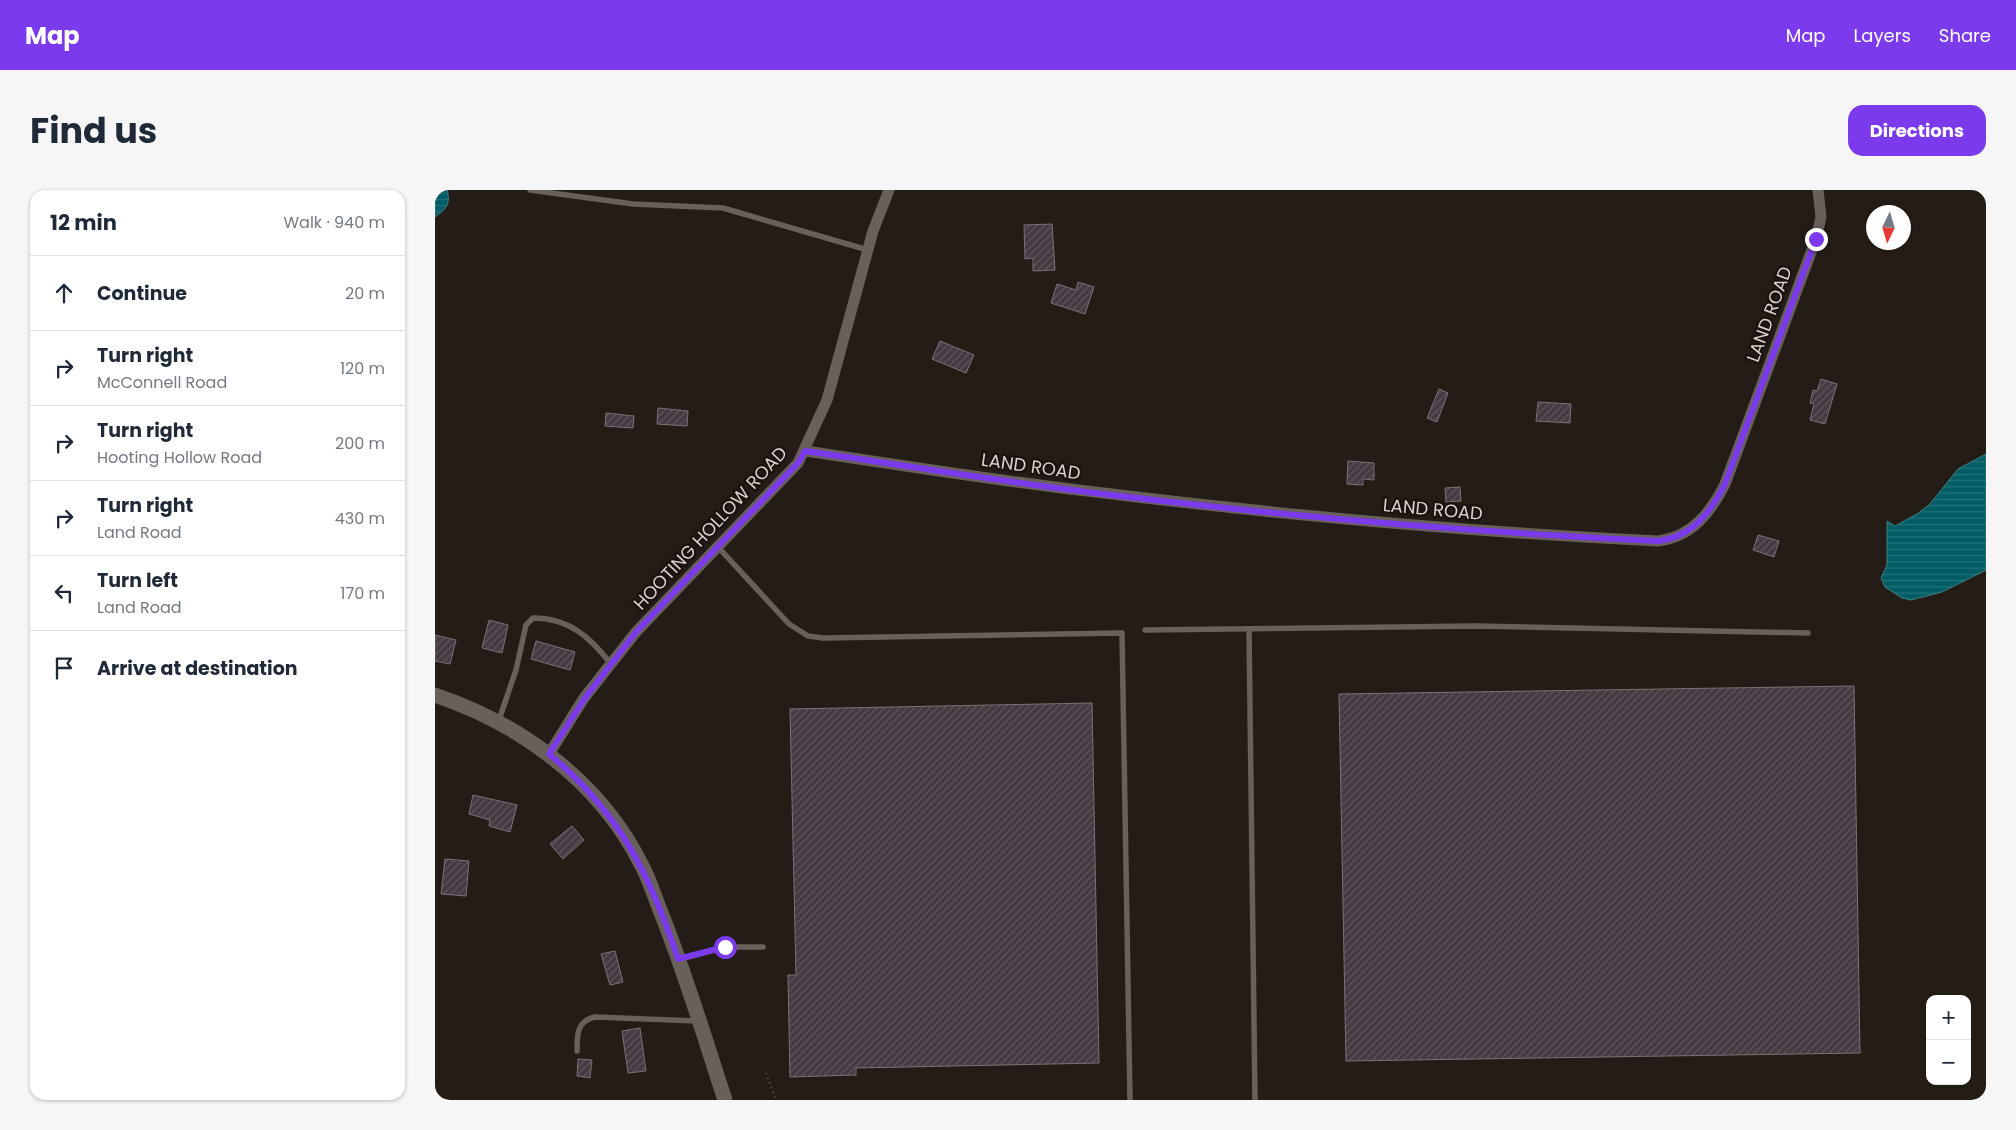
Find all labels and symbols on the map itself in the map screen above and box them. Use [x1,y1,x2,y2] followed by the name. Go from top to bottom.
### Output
[1866,205,1911,250] north arrow
[1805,228,1828,251] route end
[1740,263,1798,365] street label: LAND ROAD
[628,441,792,615] street label: HOOTING HOLLOW ROAD
[980,447,1082,485] street label: LAND ROAD
[1382,492,1484,526] street label: LAND ROAD
[714,936,737,959] route start

